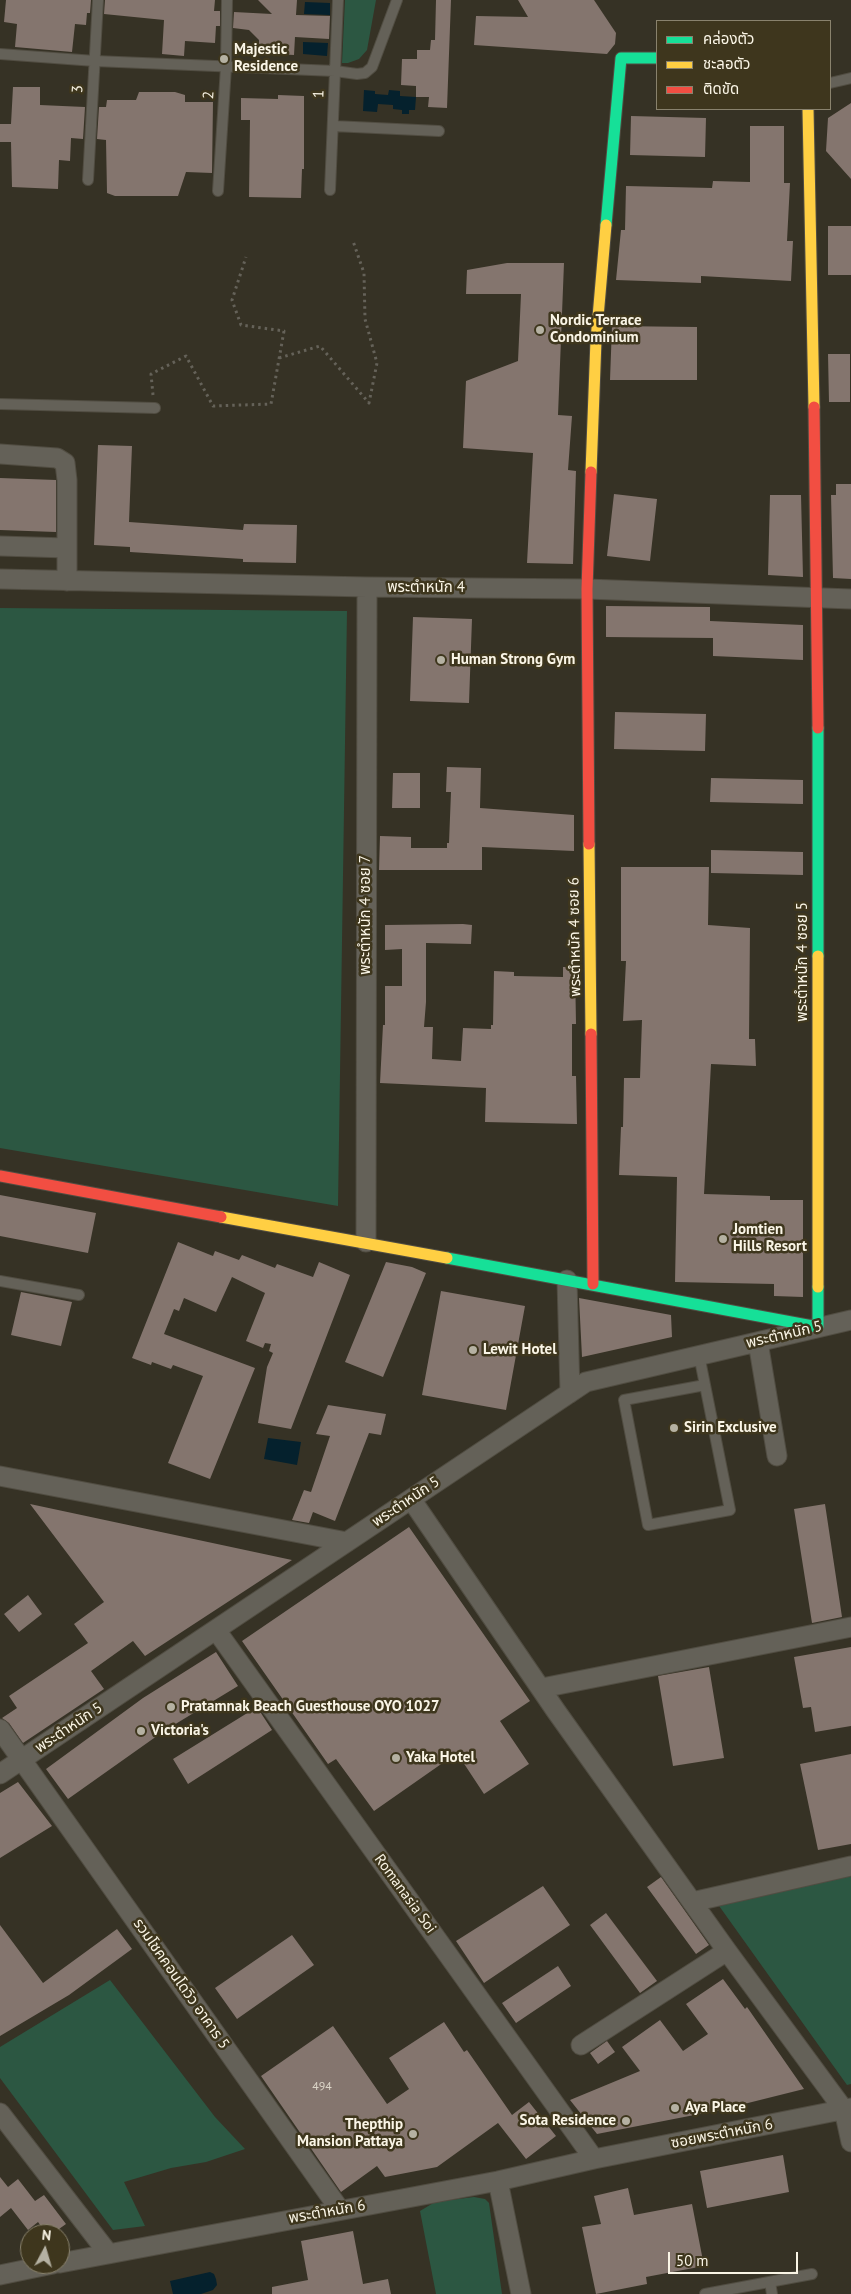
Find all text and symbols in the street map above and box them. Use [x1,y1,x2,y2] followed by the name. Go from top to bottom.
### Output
[656,20,831,110] legend
[703,29,754,48] text: คล่องตัว
[234,41,298,76] place label: Majestic Residence
[218,53,230,65] marker: Majestic Residence
[703,54,750,73] text: ชะลอตัว
[703,79,739,98] text: ติดขัด
[69,84,87,94] street label: 3
[200,90,218,100] street label: 2
[310,90,328,98] street label: 1
[550,312,642,347] place label: Nordic Terrace Condominium
[534,324,546,336] marker: Nordic Terrace Condominium
[387,579,465,597] street label: พระตำหนัก 4
[451,651,575,669] place label: Human Strong Gym
[435,654,447,666] marker: Human Strong Gym
[357,855,375,975] street label: พระตำหนัก 4 ซอย 7
[565,877,585,997] street label: พระตำหนัก 4 ซอย 6
[794,902,812,1022] street label: พระตำหนัก 4 ซอย 5
[733,1221,807,1256] place label: Jomtien Hills Resort
[717,1233,729,1245] marker: Jomtien Hills Resort
[744,1317,824,1353] street label: พระตำหนัก 5
[483,1341,557,1359] place label: Lewit Hotel
[467,1344,479,1356] marker: Lewit Hotel
[684,1419,777,1437] place label: Sirin Exclusive
[668,1422,680,1434] marker: Sirin Exclusive
[369,1473,443,1531] street label: พระตำหนัก 5
[181,1698,440,1716] place label: Pratamnak Beach Guesthouse OYO 1027
[32,1699,106,1757] street label: พระตำหนัก 5
[165,1701,177,1713] marker: Pratamnak Beach Guesthouse OYO 1027
[151,1722,209,1740] place label: Victoria's
[135,1725,147,1737] marker: Victoria's
[406,1749,475,1767] place label: Yaka Hotel
[390,1752,402,1764] marker: Yaka Hotel
[370,1851,440,1937] street label: Romanasia Soi
[129,1915,233,2053] street label: รวมโชคคอนโดวิว อาคาร 5
[312,2080,332,2094] house number: 494
[685,2099,746,2117] place label: Aya Place
[669,2102,681,2114] marker: Aya Place
[519,2112,616,2130] place label: Sota Residence
[620,2115,632,2127] marker: Sota Residence
[669,2115,775,2153] street label: ซอยพระตำหนัก 6
[297,2116,403,2151] place label: Thepthip Mansion Pattaya
[407,2128,419,2140] marker: Thepthip Mansion Pattaya
[287,2196,367,2228] street label: พระตำหนัก 6
[20,2224,70,2274] north arrow
[41,2226,52,2245] text: N
[671,2242,801,2274] scale bar
[676,2251,709,2270] text: 50 m

